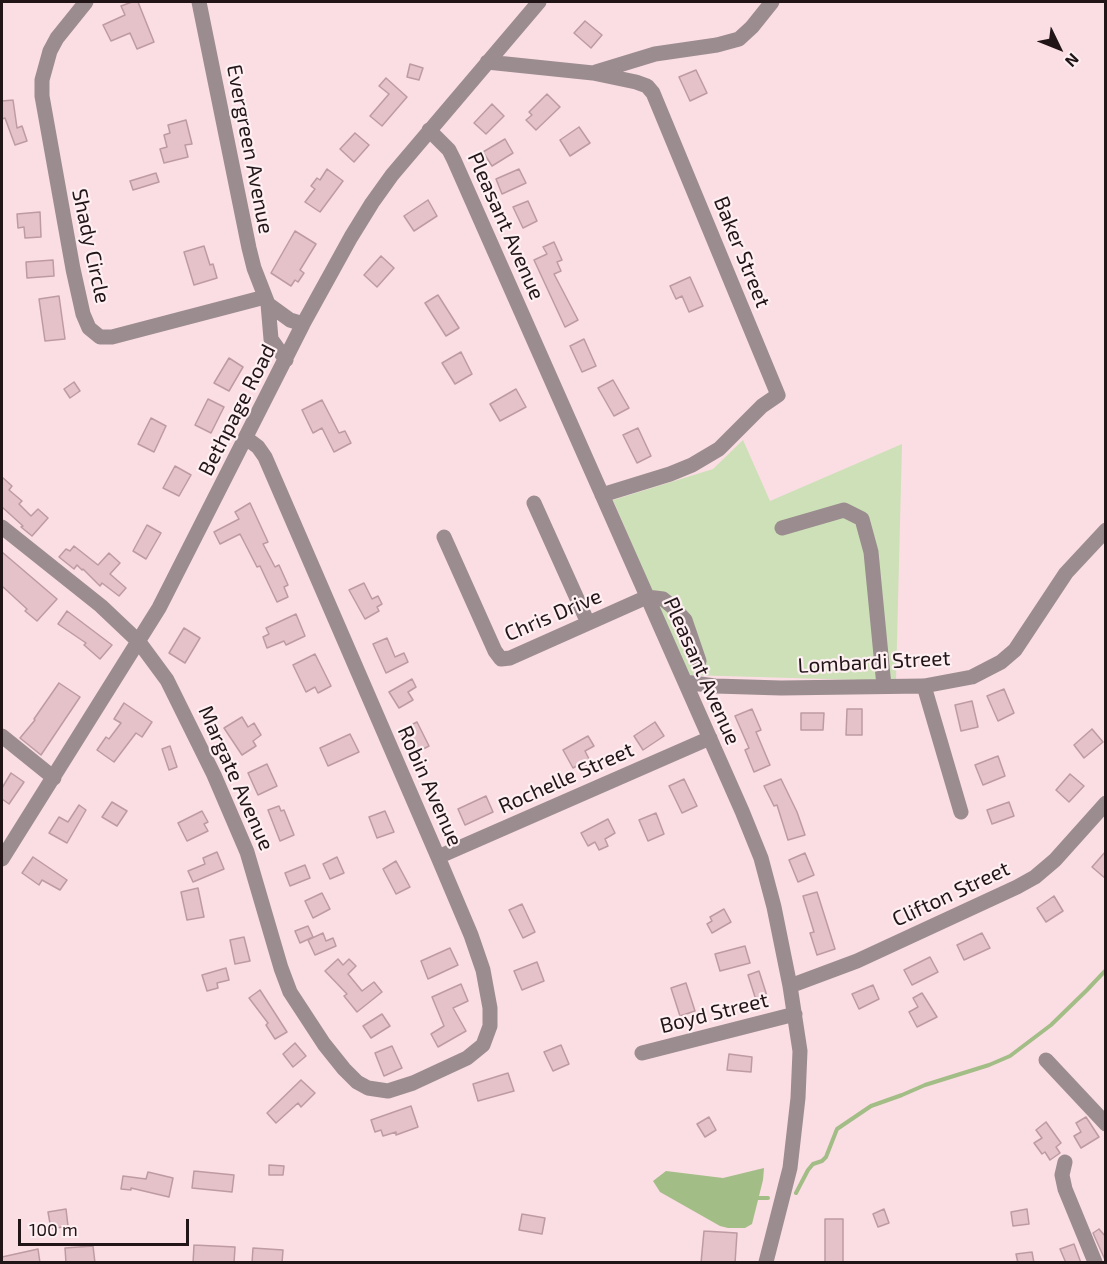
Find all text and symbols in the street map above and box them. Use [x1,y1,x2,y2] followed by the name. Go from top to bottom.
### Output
[1029,18,1089,78] north arrow
[1062,50,1083,71] text: N
[221,62,279,236] street label: Evergreen Avenue
[462,148,550,304] street label: Pleasant Avenue
[67,186,115,306] street label: Shady Circle
[708,193,776,311] street label: Baker Street
[193,340,281,480] street label: Bethpage Road
[501,583,605,647] street label: Chris Drive
[658,593,746,749] street label: Pleasant Avenue
[797,645,951,679] street label: Lombardi Street
[193,702,279,854] street label: Margate Avenue
[392,722,468,850] street label: Robin Avenue
[494,737,638,819] street label: Rochelle Street
[888,856,1014,932] street label: Clifton Street
[657,987,771,1039] street label: Boyd Street
[21,1207,192,1245] scale bar
[29,1218,78,1240] text: 100 m

